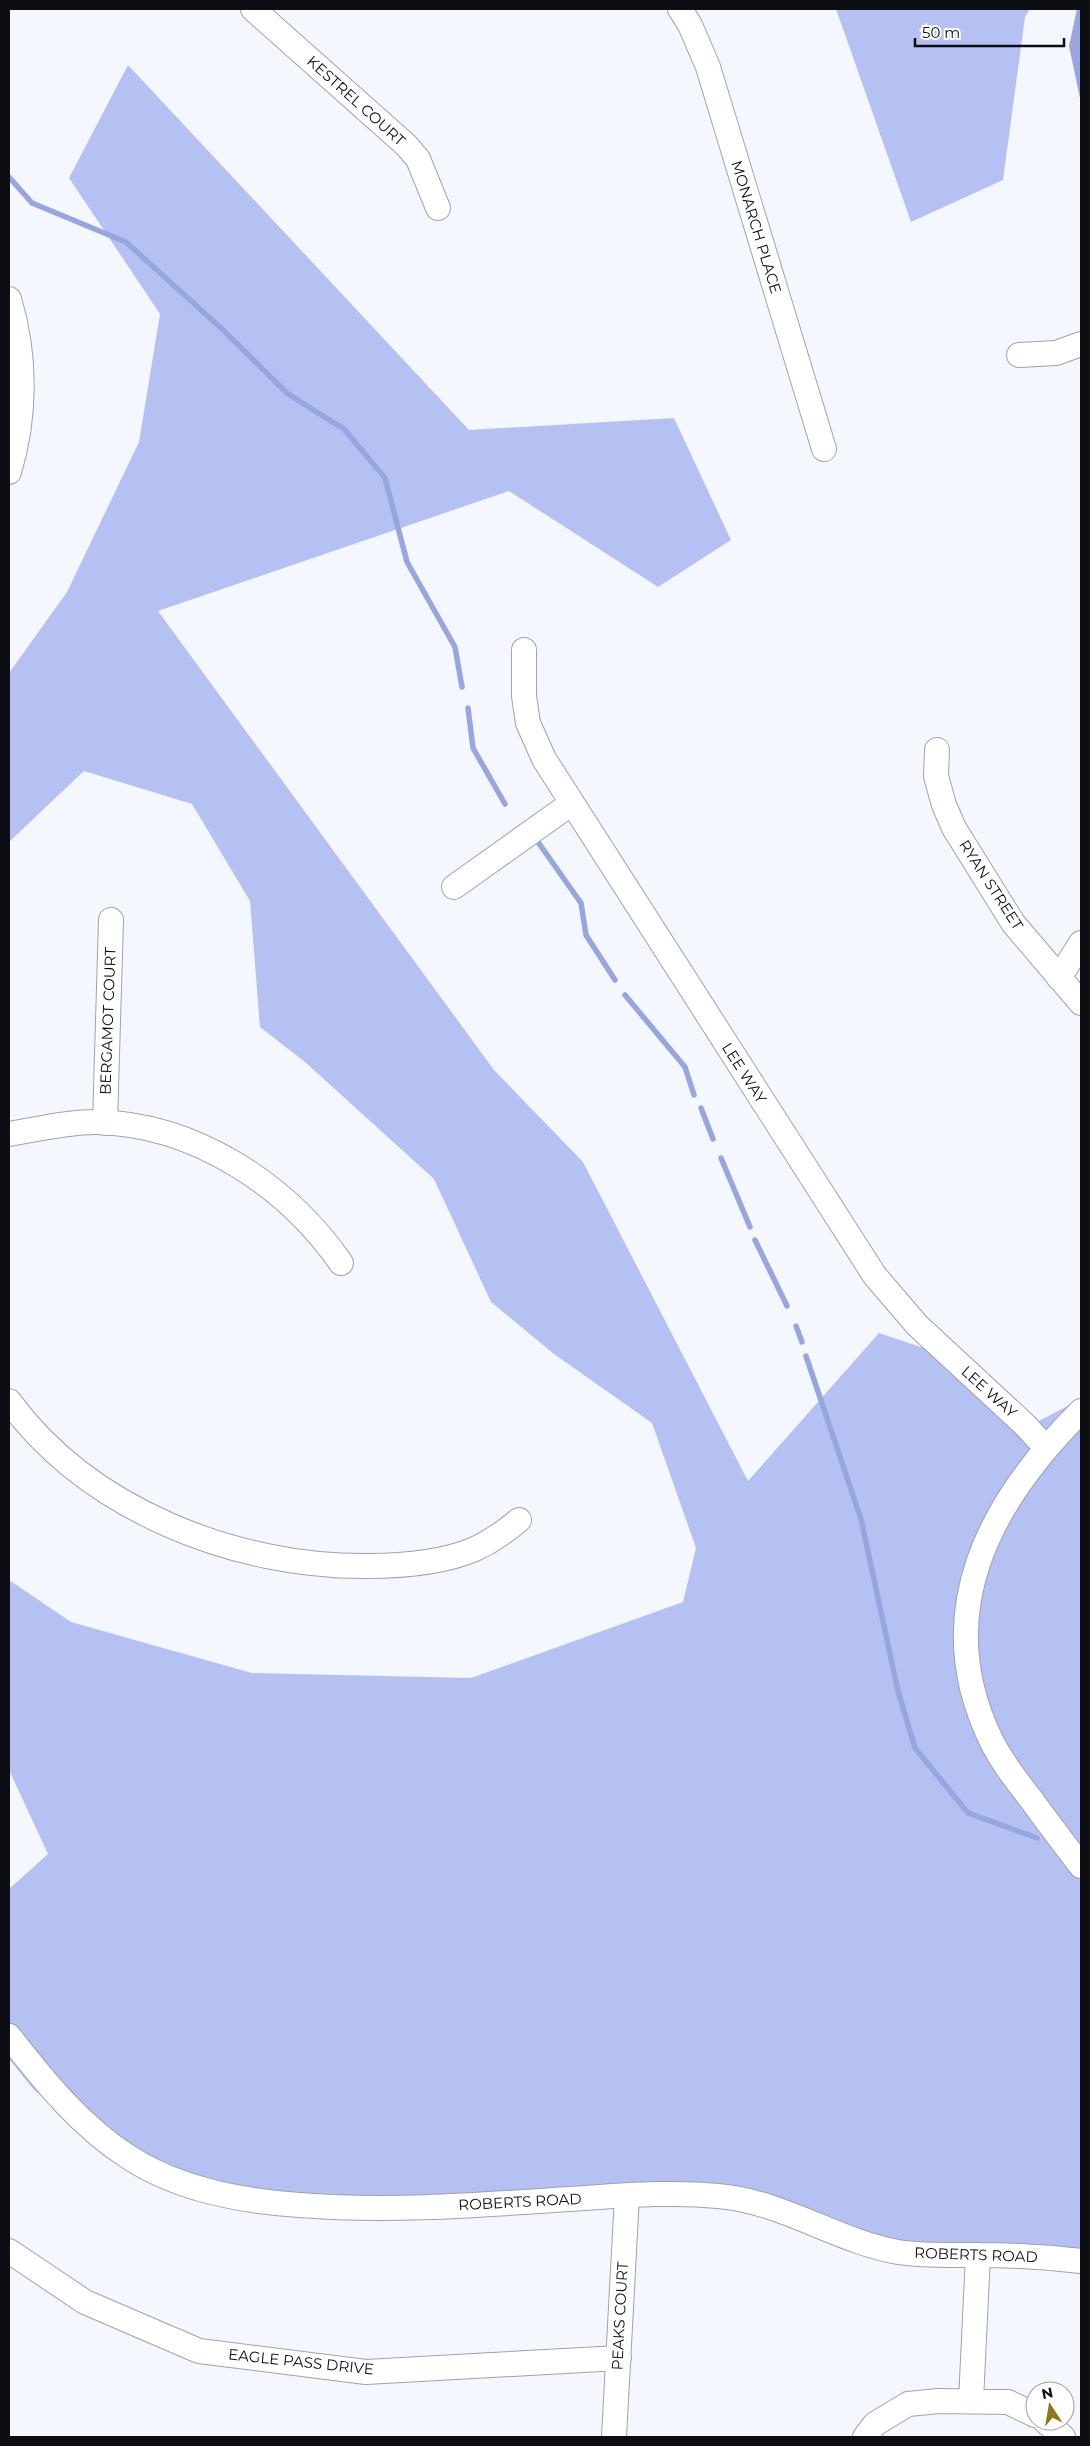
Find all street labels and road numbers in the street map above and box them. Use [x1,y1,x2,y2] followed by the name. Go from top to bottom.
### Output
[303,51,410,150] street label: KESTREL COURT
[727,158,786,296] street label: MONARCH PLACE
[955,836,1028,934] street label: RYAN STREET
[95,946,120,1095] street label: BERGAMOT COURT
[718,1039,771,1107] street label: LEE WAY
[958,1362,1022,1422] street label: LEE WAY
[458,2189,582,2214] street label: ROBERTS ROAD
[914,2243,1038,2266] street label: ROBERTS ROAD
[607,2261,632,2371] street label: PEAKS COURT
[227,2344,375,2379] street label: EAGLE PASS DRIVE

